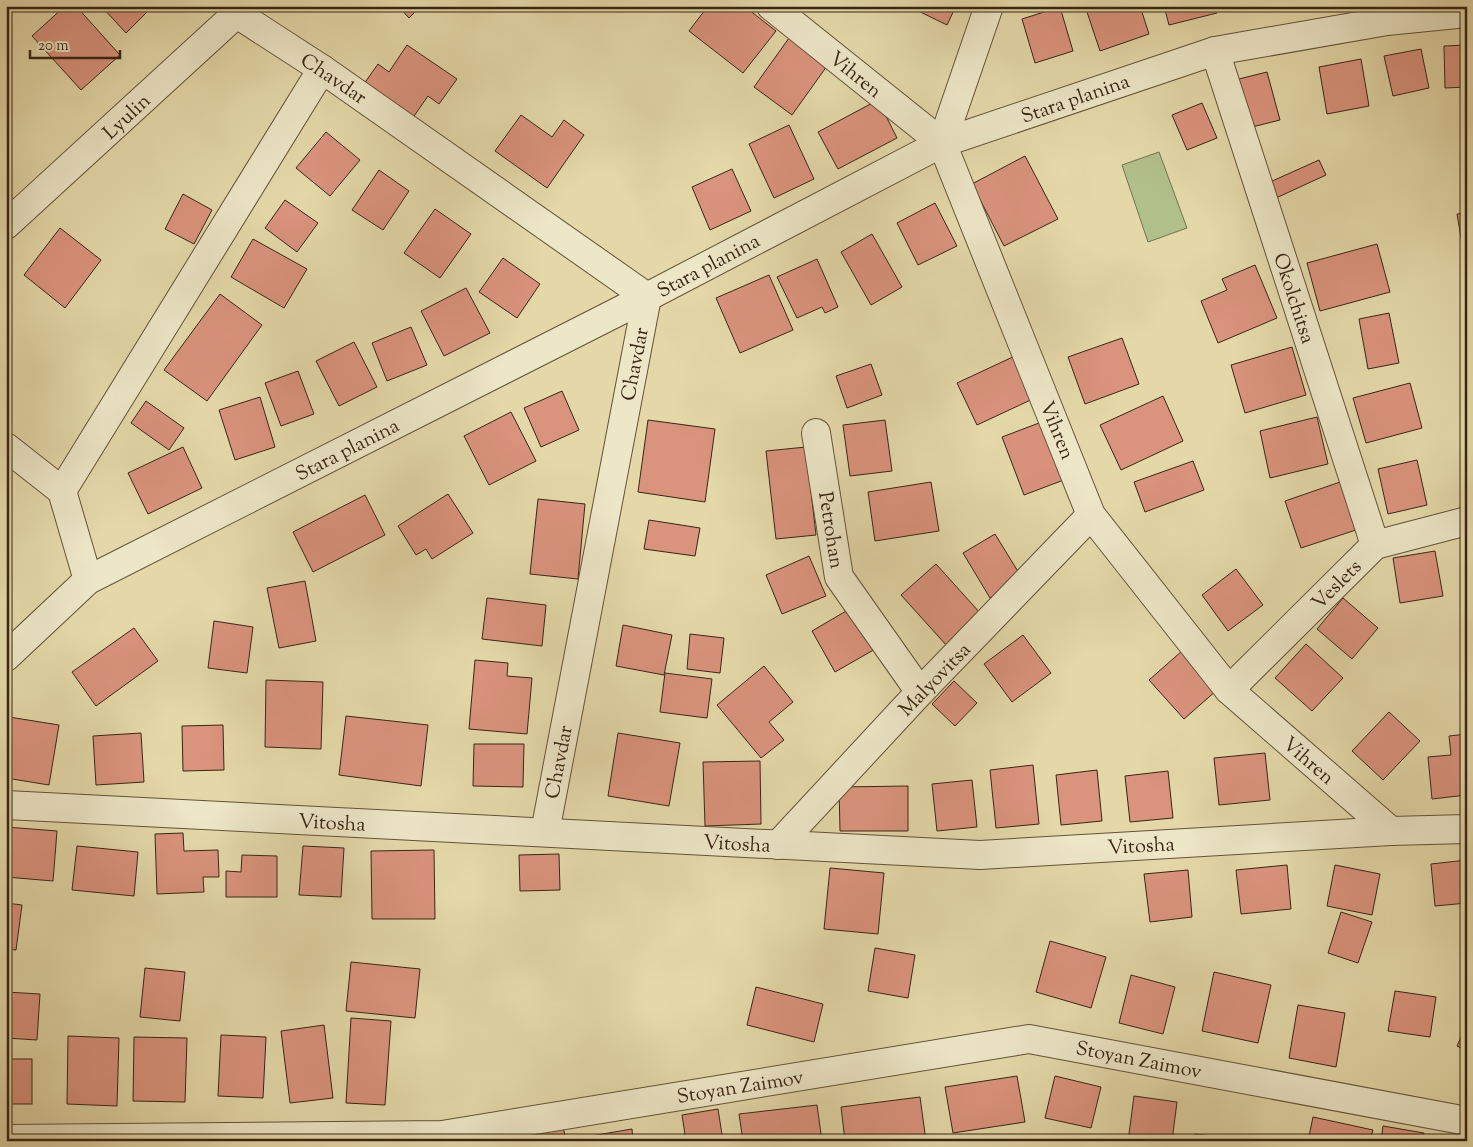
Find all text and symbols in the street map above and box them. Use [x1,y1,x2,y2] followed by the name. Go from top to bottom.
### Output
[30,28,120,60] scale bar
[38,36,69,57] text: 20 m
[822,46,887,106] street label: Vihren
[294,47,372,113] street label: Chavdar
[1018,68,1134,132] street label: Stara planina
[97,88,158,148] street label: Lyulin
[652,228,766,307] street label: Stara planina
[1264,250,1321,348] street label: Okolchitsa
[615,325,658,404] street label: Chavdar
[1031,397,1081,465] street label: Vihren
[291,413,405,490] street label: Stara planina
[809,490,850,571] street label: Petrohan
[1306,554,1370,617] street label: Veslets
[893,637,978,724] street label: Malyovitsa
[539,723,582,802] street label: Chavdar
[1275,731,1340,793] street label: Vihren
[298,808,366,841] street label: Vitosha
[703,829,771,862] street label: Vitosha
[1107,831,1175,864] street label: Vitosha
[1073,1035,1204,1088] street label: Stoyan Zaimov
[675,1064,806,1113] street label: Stoyan Zaimov

